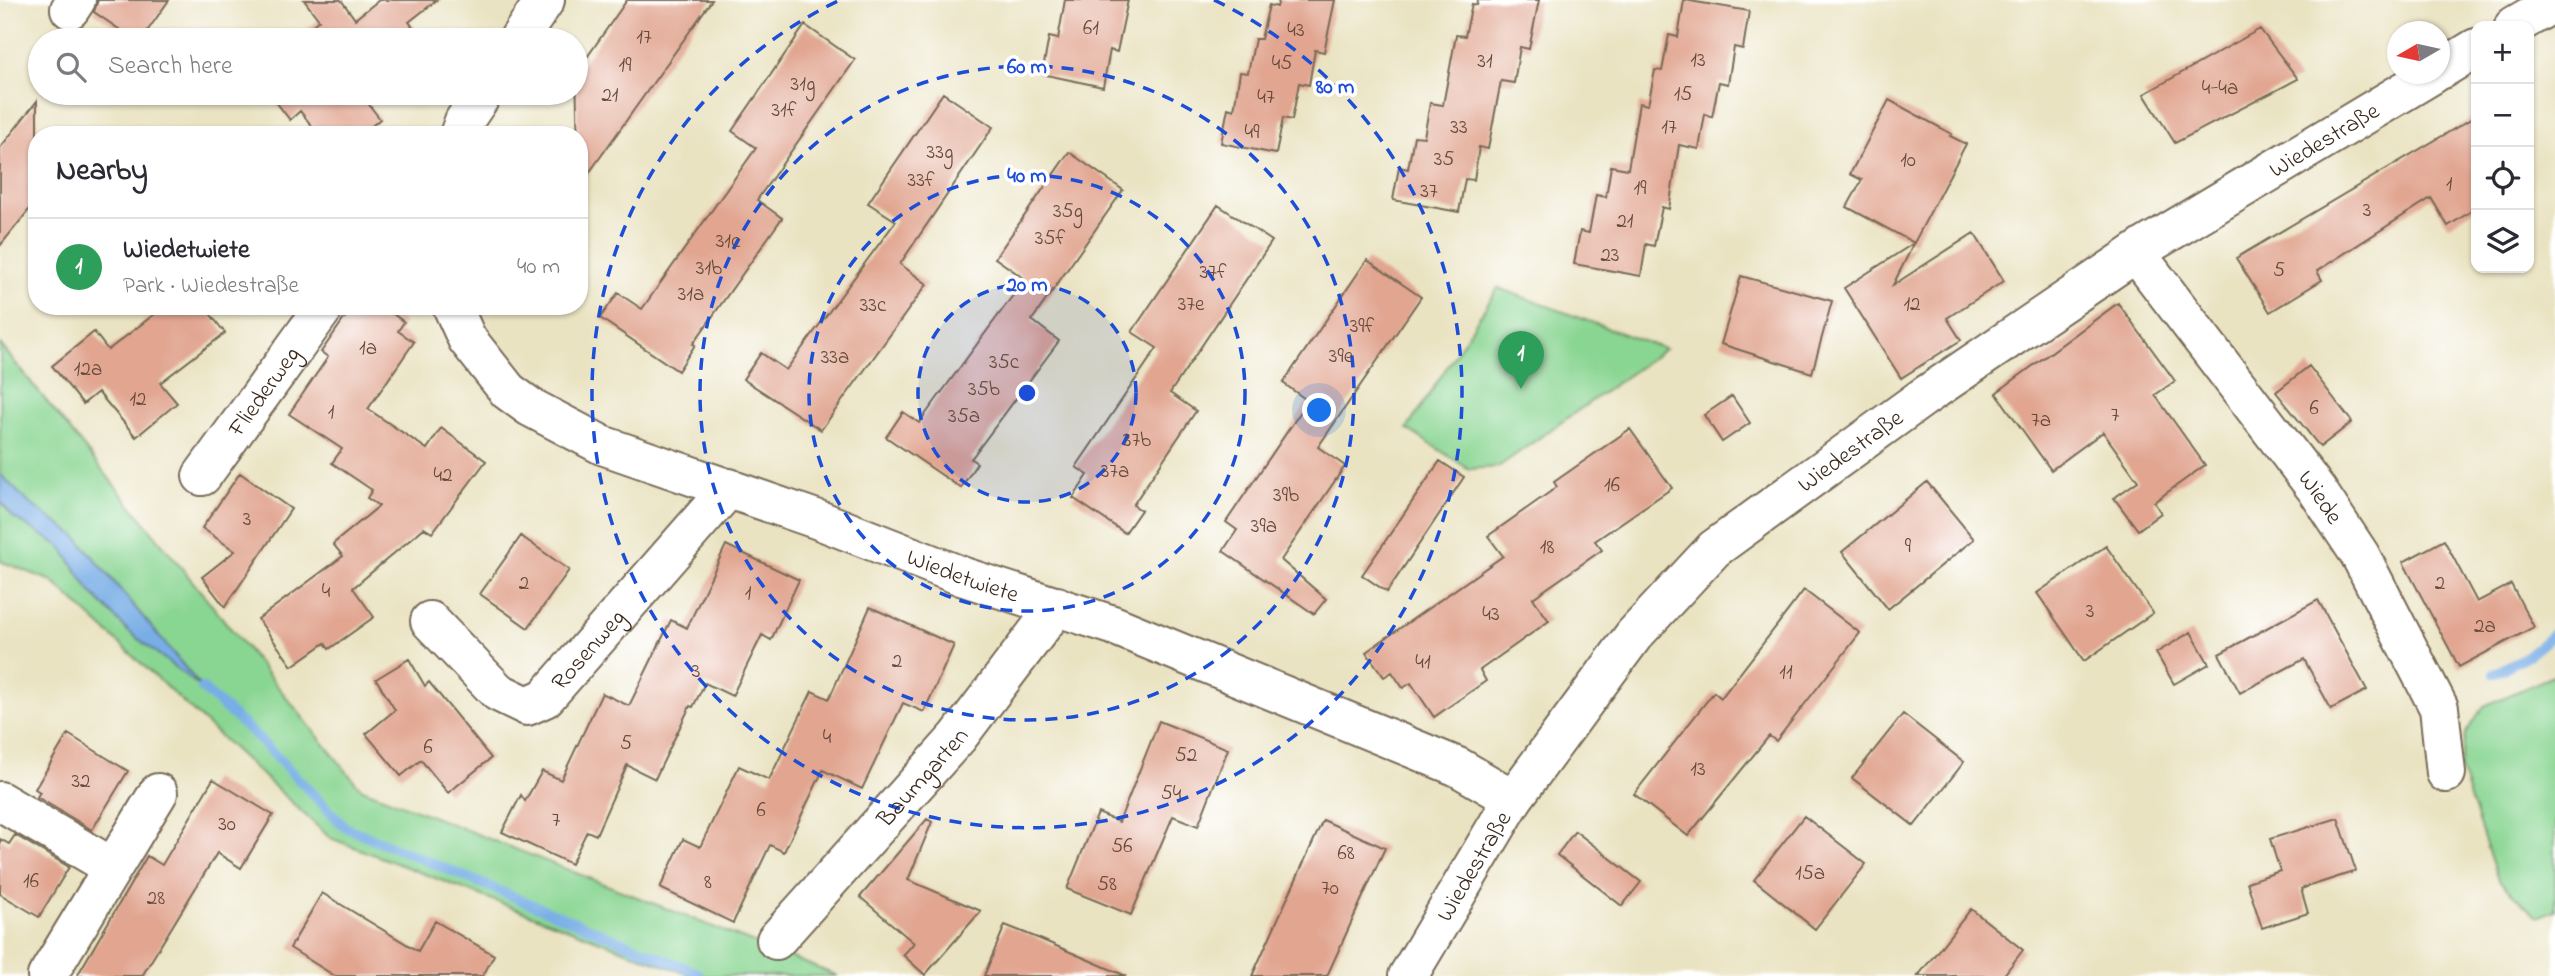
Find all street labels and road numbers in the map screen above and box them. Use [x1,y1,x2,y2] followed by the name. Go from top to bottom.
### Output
[2263,95,2387,188] street label: Wiedestraße
[220,340,310,445] street label: Fliederweg
[1791,402,1912,503] street label: Wiedestraße
[2288,464,2350,532] street label: Wiede
[901,541,1023,614] street label: Wiedetwiete
[544,603,635,699] street label: Rosenweg
[869,722,979,837] street label: Baumgarten
[1429,805,1522,929] street label: Wiedestraße

